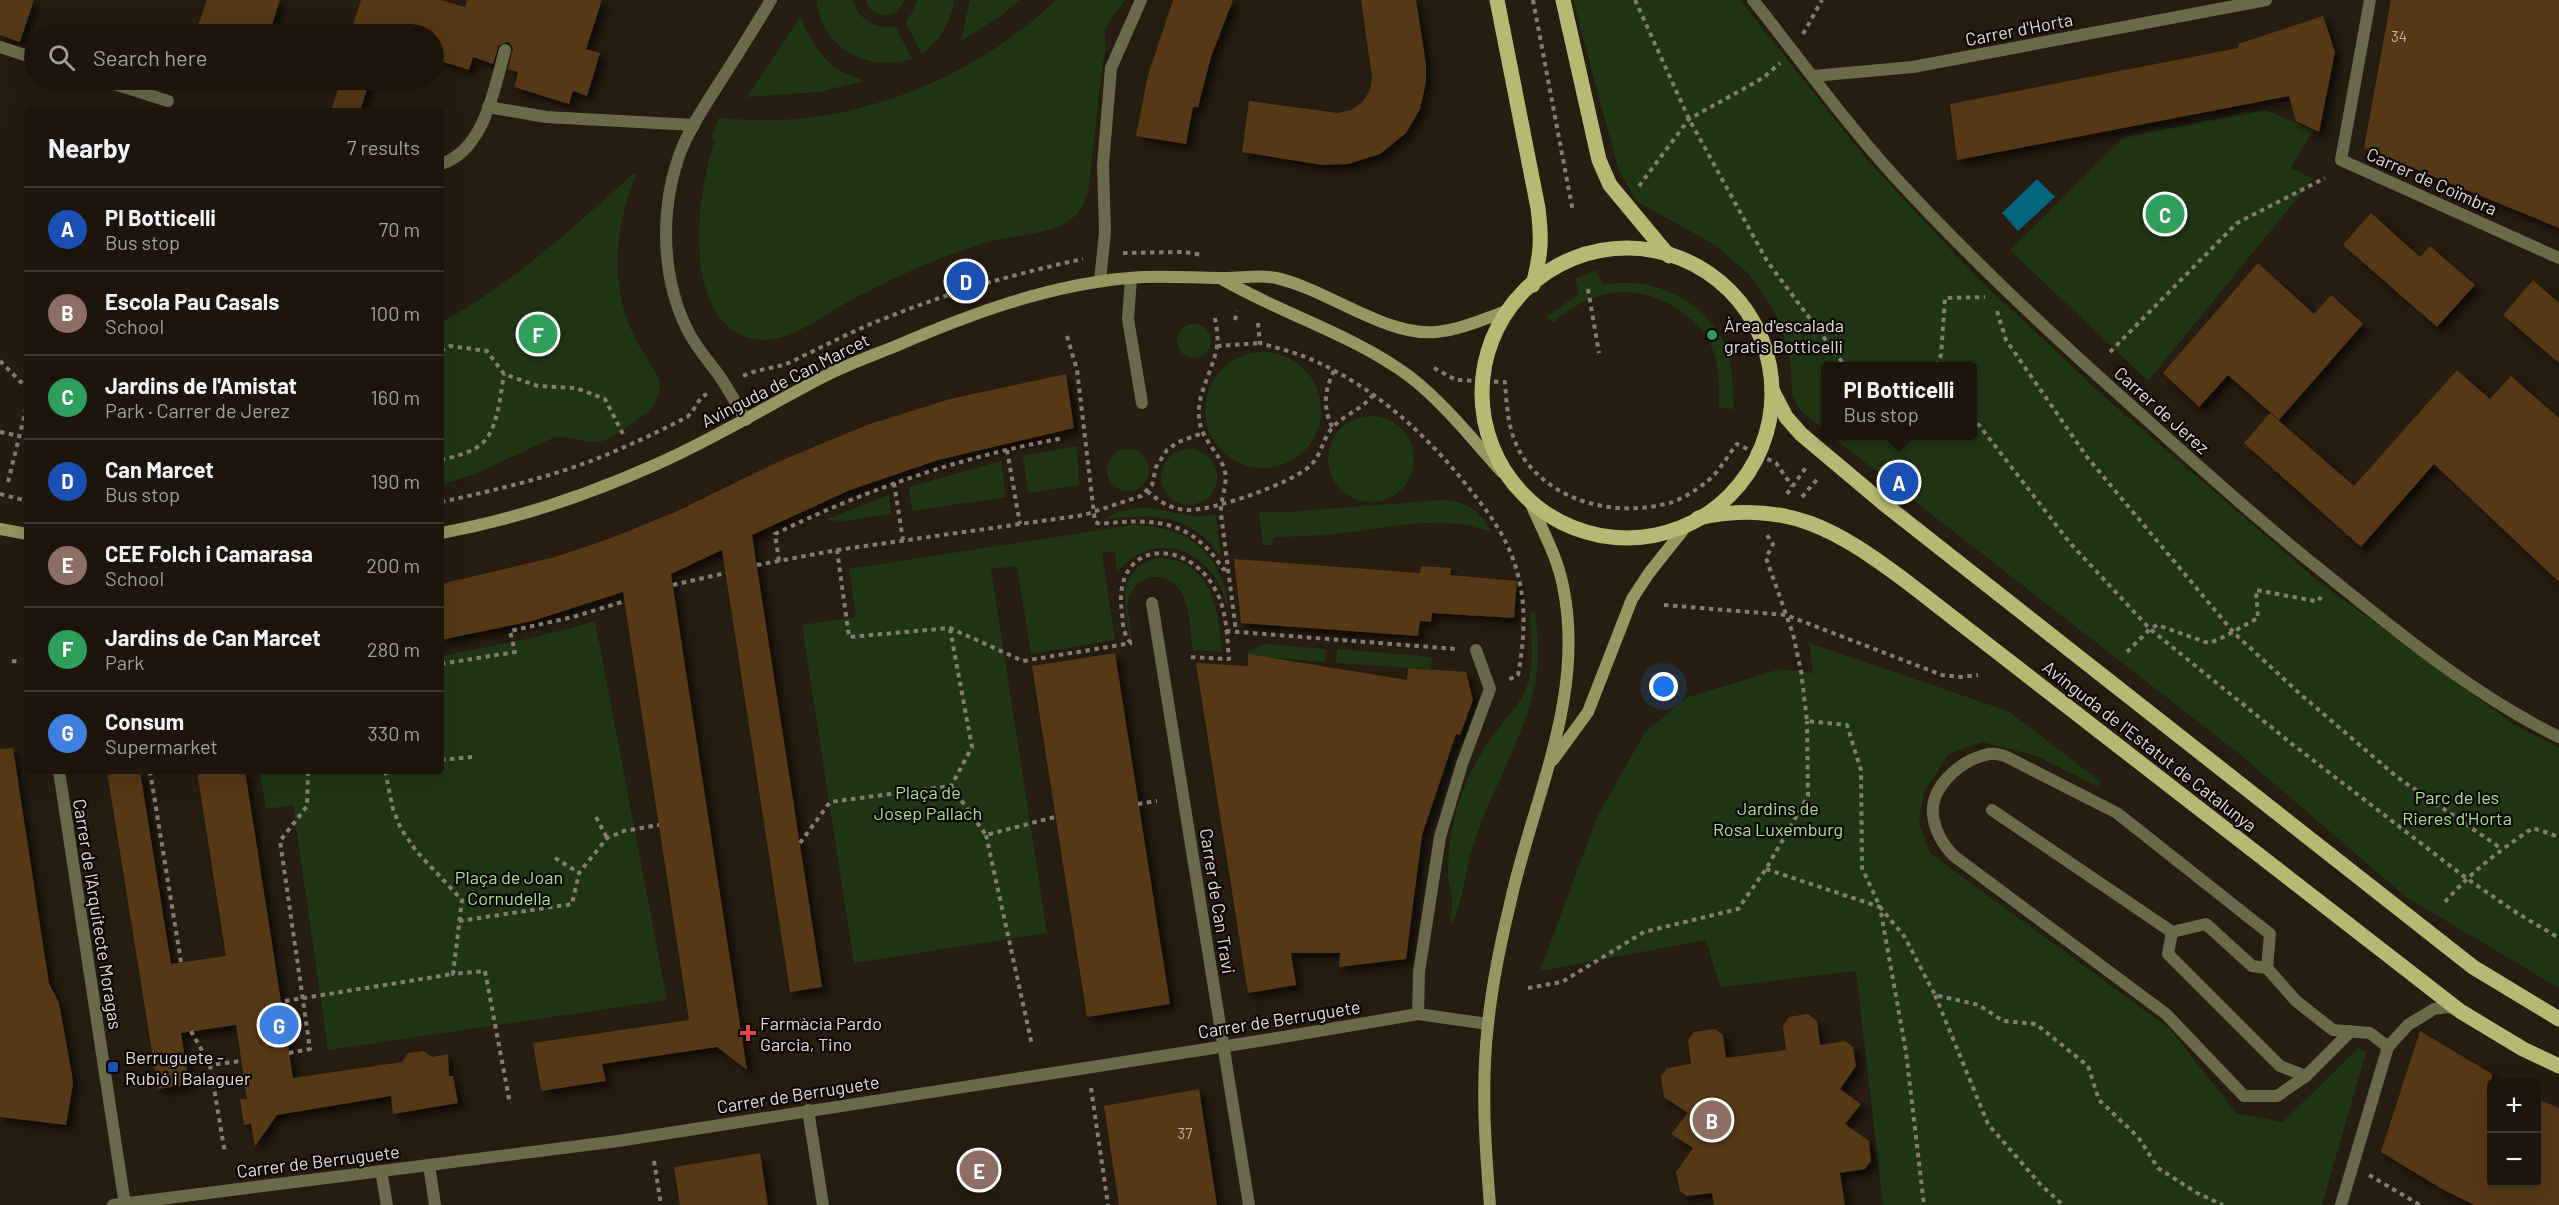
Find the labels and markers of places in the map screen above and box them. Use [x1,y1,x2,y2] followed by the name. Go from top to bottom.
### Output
[2146,192,2184,236] pin: C
[946,258,986,304] pin: D
[518,312,558,356] pin: F
[1724,314,1844,357] place label: Àrea d'escalada gratis Botticelli
[1705,328,1719,342] marker: Àrea d'escalada gratis Botticelli
[1880,460,1918,504] pin: A
[260,1002,298,1048] pin: G
[760,1012,882,1055] place label: Farmàcia Pardo Garcia, Tino
[741,1026,755,1040] marker: Farmàcia Pardo Garcia, Tino
[125,1046,251,1089] place label: Berruguete - Rubió i Balaguer
[106,1060,120,1074] marker: Berruguete - Rubió i Balaguer
[1692,1098,1732,1142] pin: B
[960,1148,998,1192] pin: E

